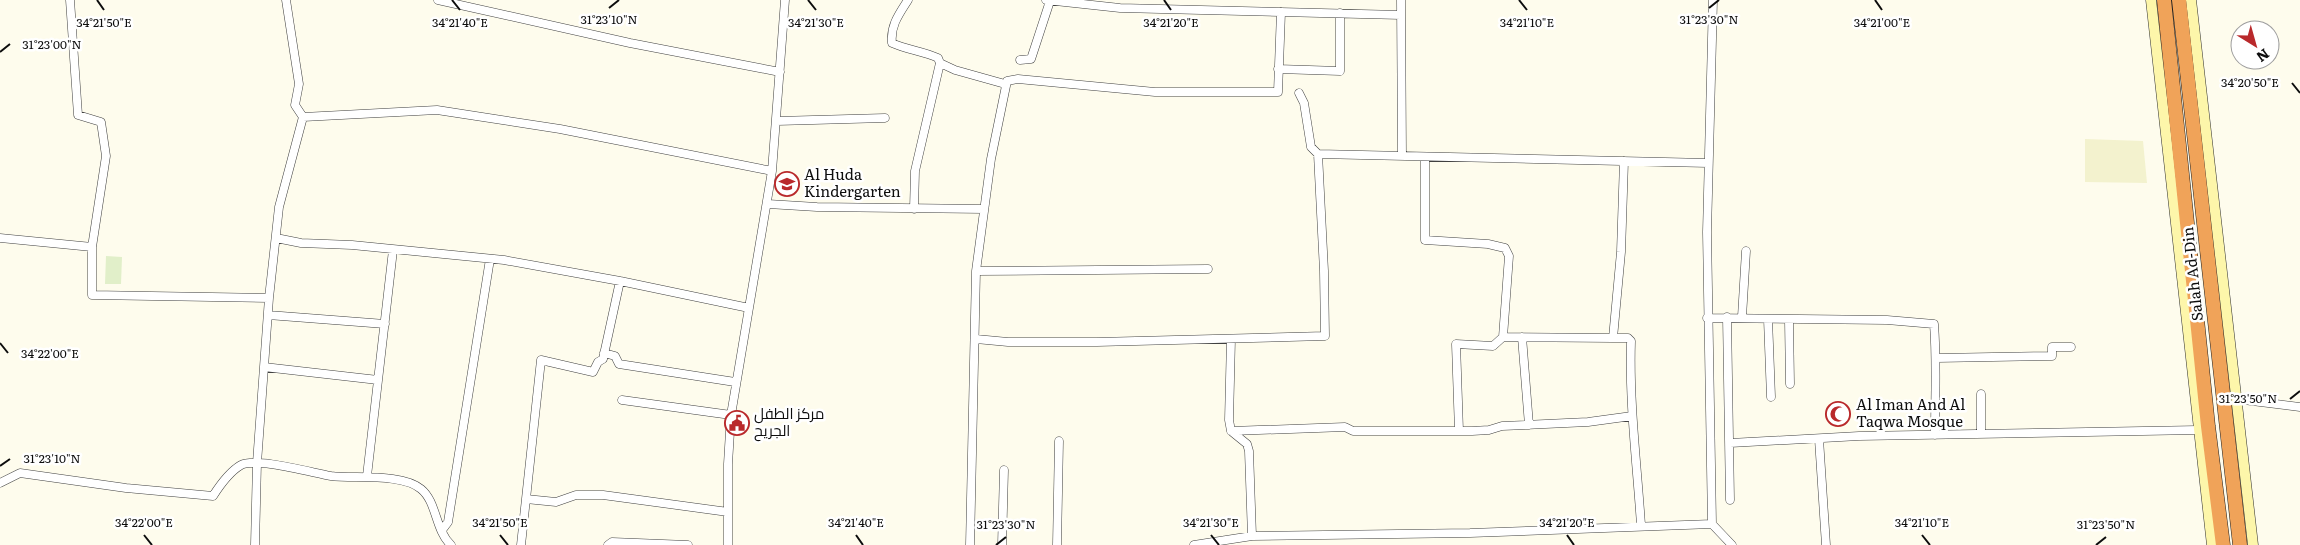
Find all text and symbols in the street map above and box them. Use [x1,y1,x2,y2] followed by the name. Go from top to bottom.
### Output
[580,10,638,28] text: 31°23'10"N
[1680,10,1738,28] text: 31°23'30"N
[76,13,132,31] text: 34°21'50"E
[432,13,488,31] text: 34°21'40"E
[788,13,844,31] text: 34°21'30"E
[1143,13,1199,31] text: 34°21'20"E
[1500,13,1554,31] text: 34°21'10"E
[1854,13,1911,31] text: 34°21'00"E
[2230,20,2280,70] north arrow
[22,35,82,53] text: 31°23'00"N
[2253,45,2274,68] text: N
[2221,73,2279,91] text: 34°20'50"E
[804,162,901,202] place label: Al Huda Kindergarten
[774,171,800,197] school or university icon: Al Huda Kindergarten
[2175,226,2208,322] street label: Salah Ad-Din
[21,344,79,362] text: 34°22'00"E
[2219,389,2277,407] text: 31°23'50"N
[1856,392,1965,432] place label: Al Iman And Al Taqwa Mosque
[754,401,824,442] place label: مركز الطفل الجريح
[1825,401,1851,427] mosque icon: Al Iman And Al Taqwa Mosque
[724,410,750,436] public building icon: مركز الطفل الجريح
[23,449,81,467] text: 31°23'10"N
[115,513,173,531] text: 34°22'00"E
[472,513,528,531] text: 34°21'50"E
[828,513,884,531] text: 34°21'40"E
[1183,513,1239,531] text: 34°21'30"E
[1539,513,1595,531] text: 34°21'20"E
[1895,513,1949,531] text: 34°21'10"E
[977,515,1035,533] text: 31°23'30"N
[2077,515,2135,533] text: 31°23'50"N

